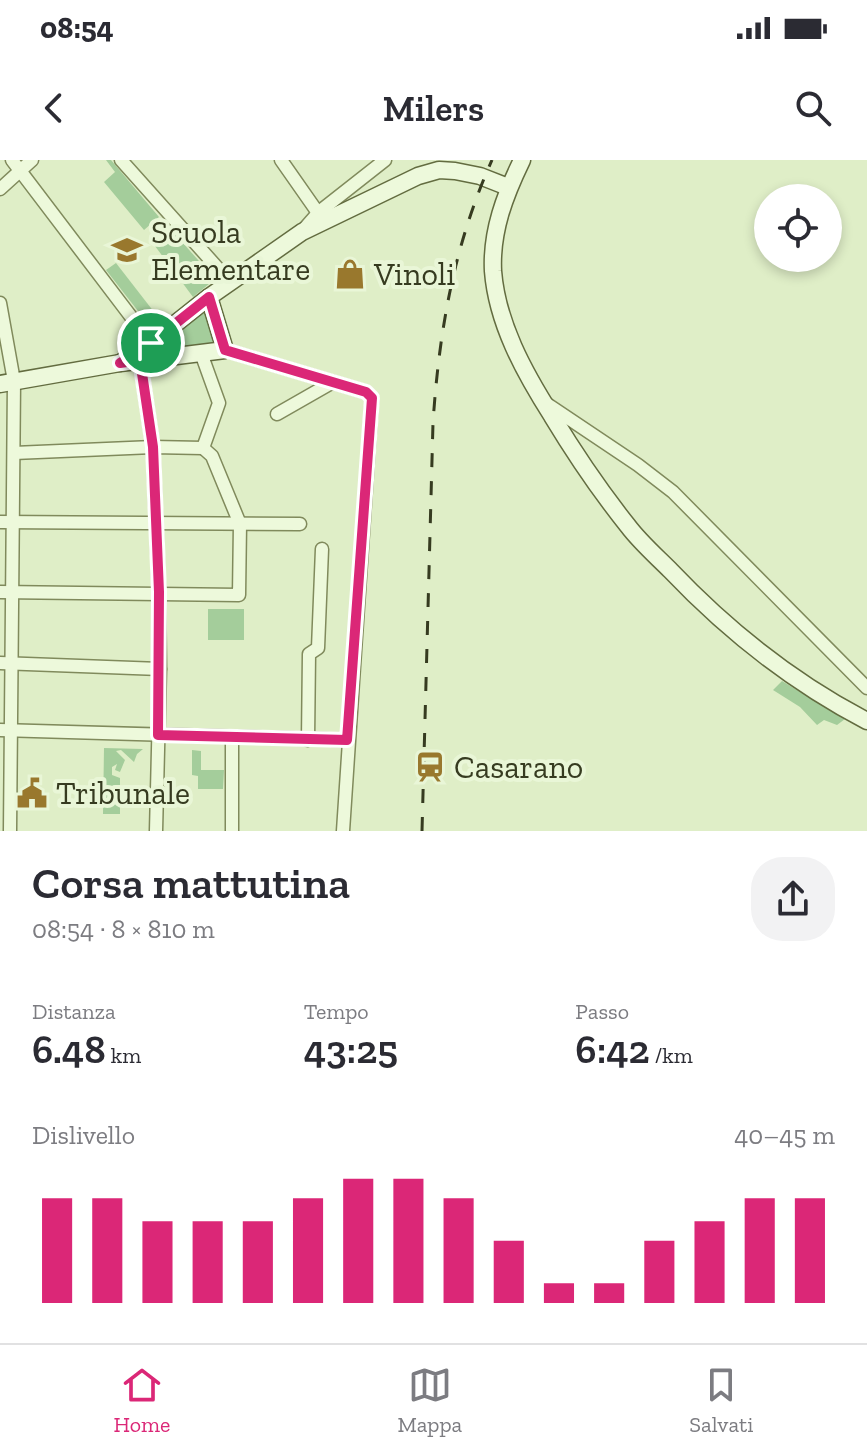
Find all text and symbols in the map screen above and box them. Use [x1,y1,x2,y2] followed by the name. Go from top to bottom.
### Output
[40,10,114,46] text: 08:54
[32,86,76,130] icon: back
[791,86,835,130] icon: search
[383,87,484,130] text: Milers
[754,184,842,272] map controls
[754,184,842,272] button: locate
[151,213,310,288] place label: Scuola Elementare
[110,233,144,267] school or university icon: Scuola Elementare
[373,255,455,293] place label: Vinoli
[333,257,367,291] shop icon: Vinoli
[117,309,185,377] pin
[129,321,173,365] icon: arrive
[454,748,583,786] place label: Casarano
[413,750,447,784] station icon: Casarano
[56,774,190,812] place label: Tribunale
[15,776,49,810] public building icon: Tribunale
[32,856,350,909] text: Corsa mattutina
[751,857,835,941] button: share
[32,913,215,945] text: 08:54 · 8 × 810 m
[32,998,116,1025] text: Distanza
[304,998,369,1025] text: Tempo
[575,998,629,1025] text: Passo
[32,1025,106,1073] text: 6.48
[304,1025,398,1073] text: 43:25
[575,1025,650,1073] text: 6:42
[106,1042,141,1069] text: km
[650,1042,693,1069] text: /km
[32,1119,135,1151] text: Dislivello
[734,1119,835,1151] text: 40–45 m
[114,1363,170,1438] tab: Home
[398,1363,462,1438] tab: Mappa
[689,1363,753,1438] tab: Salvati

